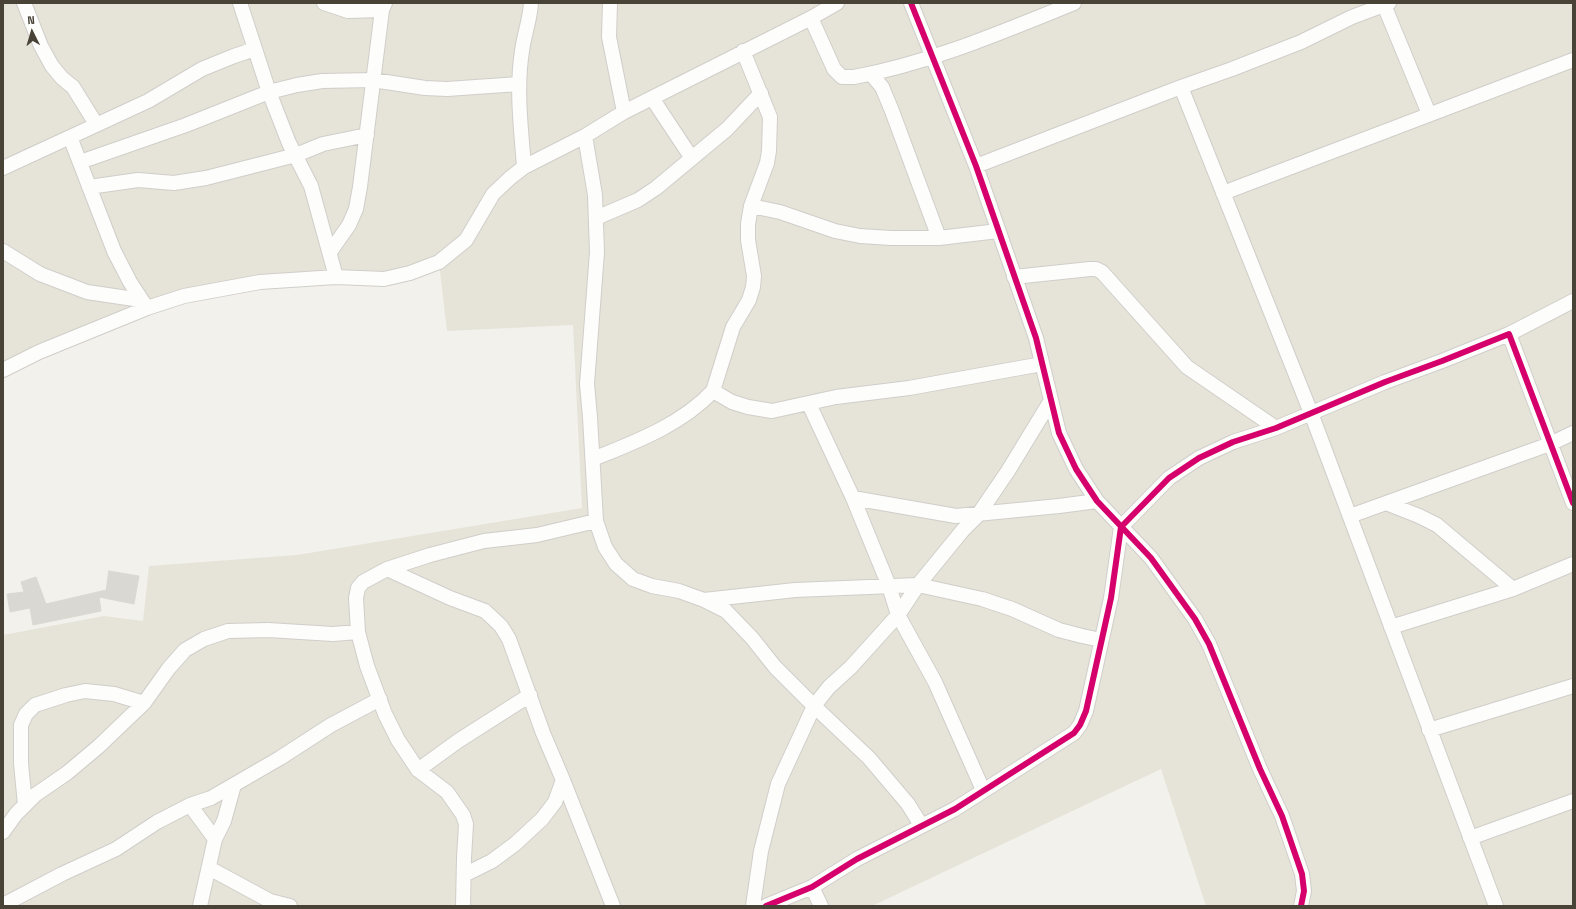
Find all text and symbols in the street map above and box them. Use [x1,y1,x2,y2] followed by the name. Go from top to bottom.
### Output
[12,12,52,52] north arrow
[27,13,35,27] text: N

